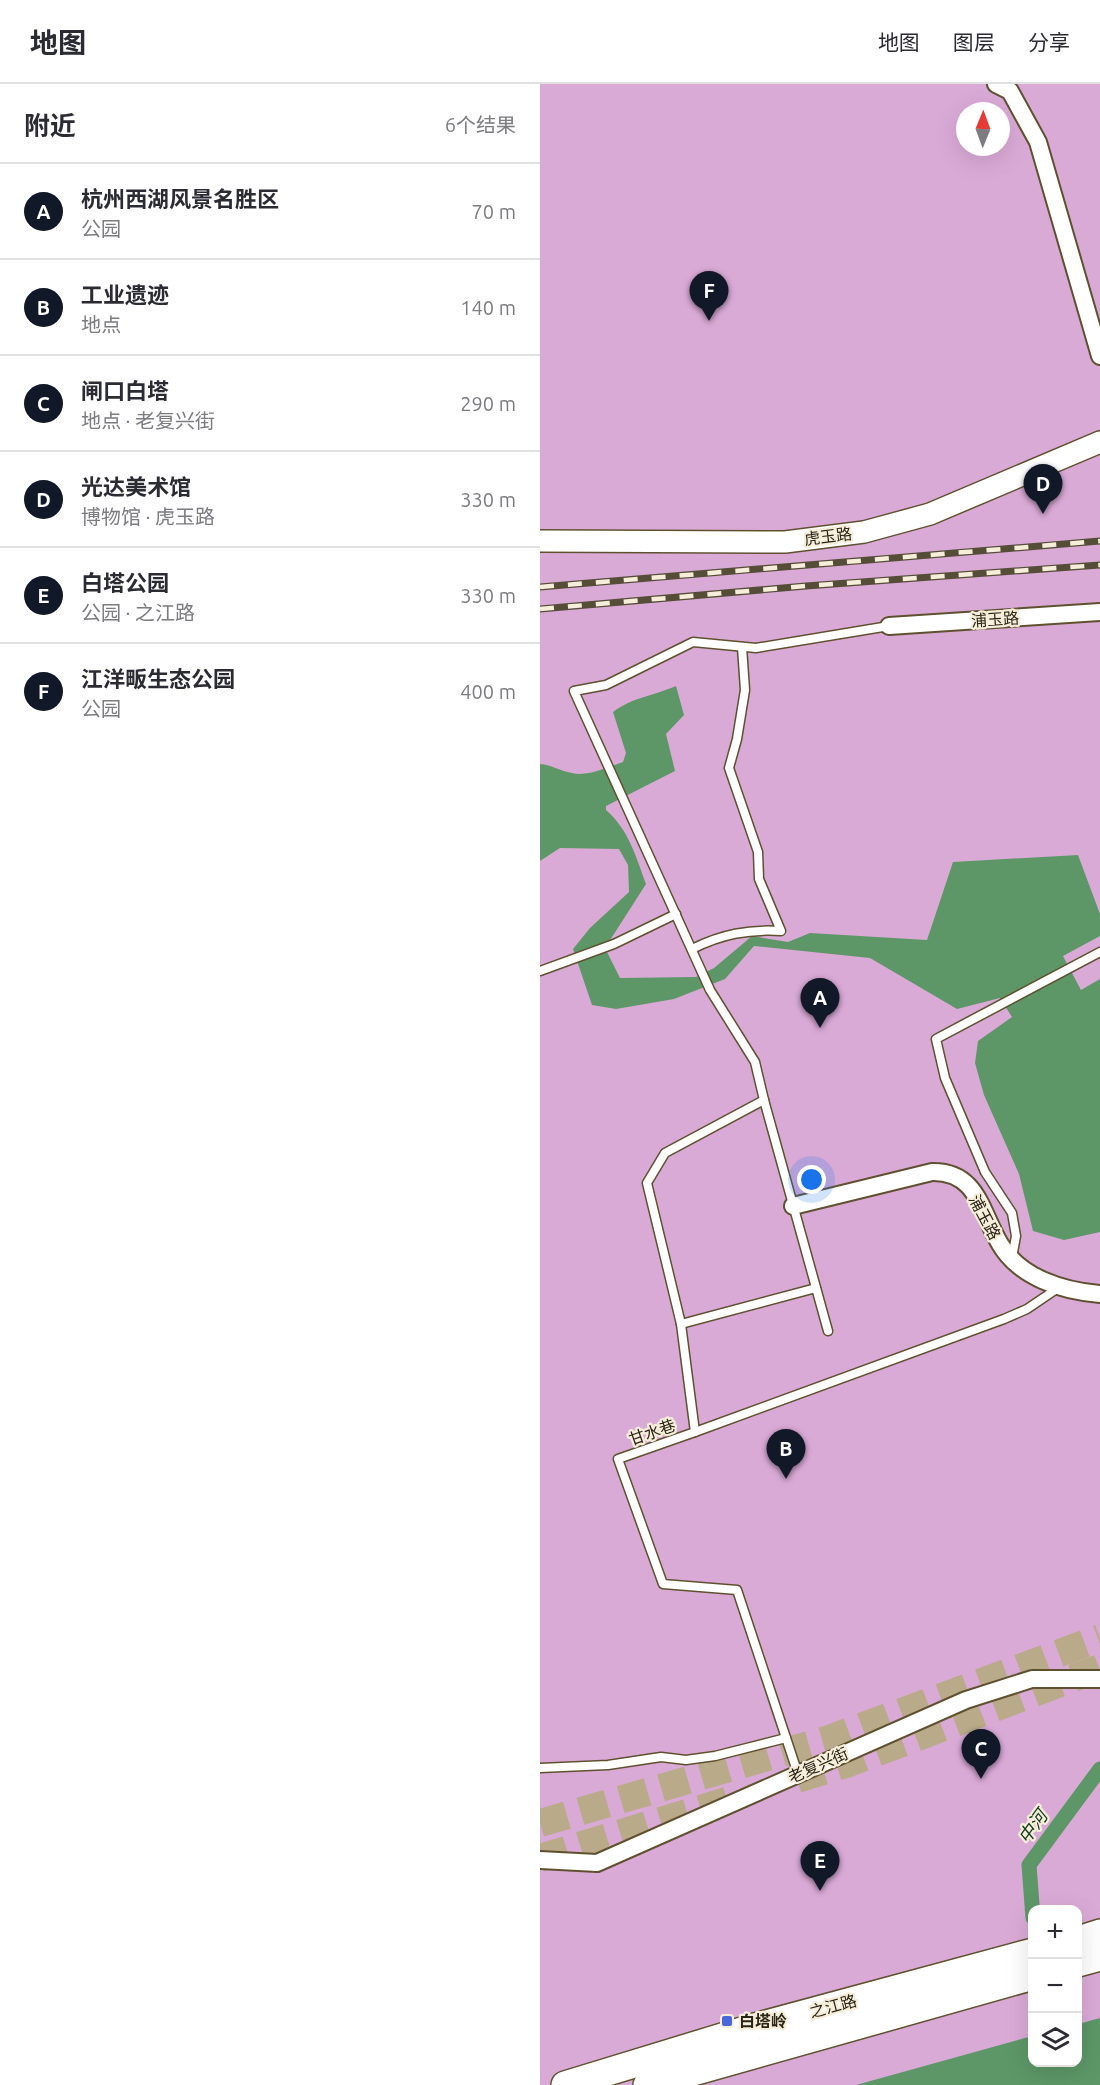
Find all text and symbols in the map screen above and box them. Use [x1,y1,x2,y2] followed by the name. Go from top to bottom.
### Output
[30,27,86,58] text: 地图
[878,30,920,54] text: 地图
[953,30,995,54] text: 图层
[1028,30,1070,54] text: 分享
[956,102,1010,156] north arrow
[24,111,76,140] text: 附近
[445,113,516,136] text: 6个结果
[81,186,279,211] text: 杭州西湖风景名胜区
[36,200,51,223] text: A
[472,200,516,223] text: 70 m
[81,217,121,240] text: 公园
[690,272,728,321] pin: F
[81,282,169,307] text: 工业遗迹
[37,296,50,319] text: B
[460,296,516,319] text: 140 m
[81,313,121,336] text: 地点
[81,378,169,403] text: 闸口白塔
[37,392,50,415] text: C
[460,392,516,415] text: 290 m
[81,409,215,432] text: 地点 · 老复兴街
[1024,464,1062,514] pin: D
[81,474,191,499] text: 光达美术馆
[36,488,51,511] text: D
[460,488,516,511] text: 330 m
[81,505,215,528] text: 博物馆 · 虎玉路
[803,524,853,548] street label: 虎玉路
[81,570,169,595] text: 白塔公园
[38,584,49,607] text: E
[460,584,516,607] text: 330 m
[81,601,195,624] text: 公园 · 之江路
[970,608,1020,630] street label: 浦玉路
[81,666,235,691] text: 江洋畈生态公园
[38,680,49,703] text: F
[460,680,516,703] text: 400 m
[81,697,121,720] text: 公园
[800,978,840,1028] pin: A
[797,1165,826,1194] your location
[966,1192,1004,1242] street label: 浦玉路
[626,1416,678,1448] street label: 甘水巷
[766,1430,806,1479] pin: B
[962,1730,1000,1779] pin: C
[785,1744,851,1786] street label: 老复兴街
[1014,1804,1053,1847] water label: 中河
[800,1842,840,1891] pin: E
[1028,1905,1082,2067] map controls
[1028,1905,1082,1959] button: +
[1028,1959,1082,2013] button: −
[807,1991,859,2021] street label: 之江路
[739,2012,787,2030] place label: 白塔岭
[1028,2013,1082,2067] button: layers
[720,2014,734,2028] marker: 白塔岭

